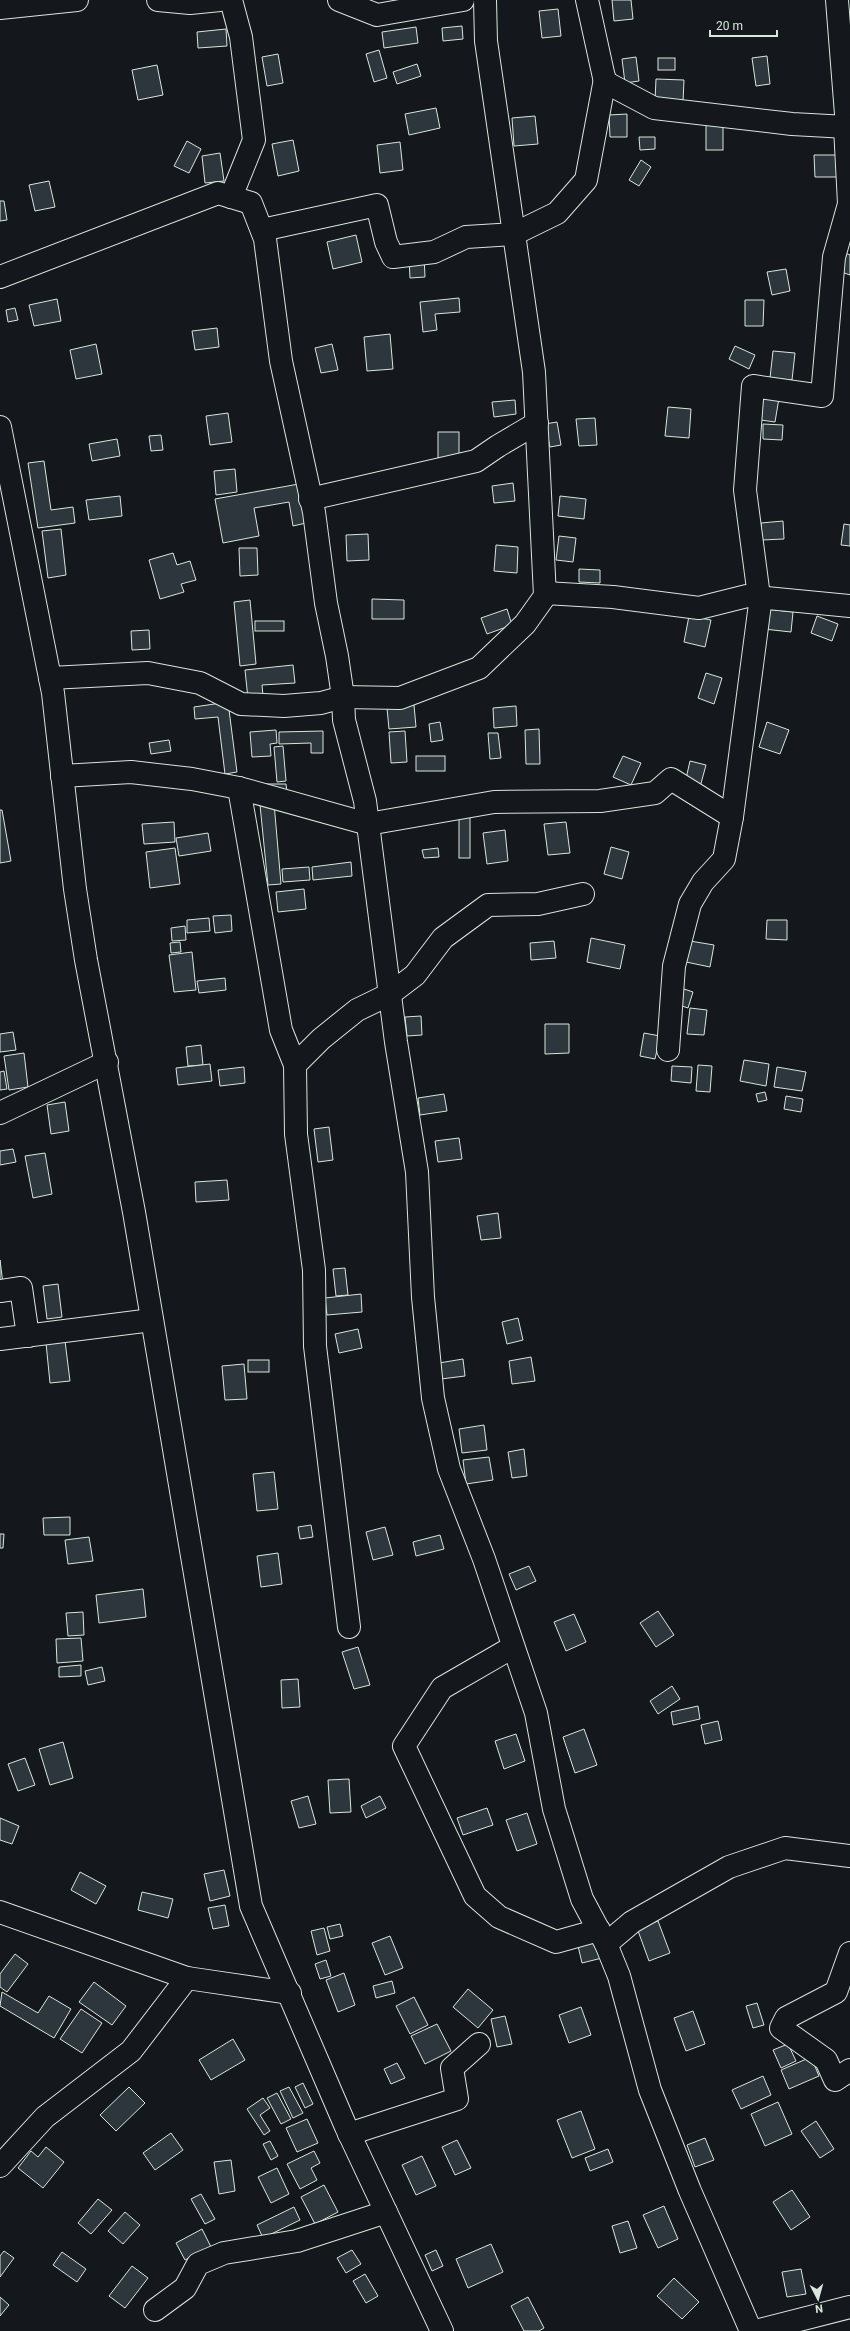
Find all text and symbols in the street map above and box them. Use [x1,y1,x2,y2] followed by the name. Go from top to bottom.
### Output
[710,12,777,38] scale bar
[716,19,743,33] text: 20 m
[798,2279,838,2319] north arrow
[814,2302,824,2315] text: N

